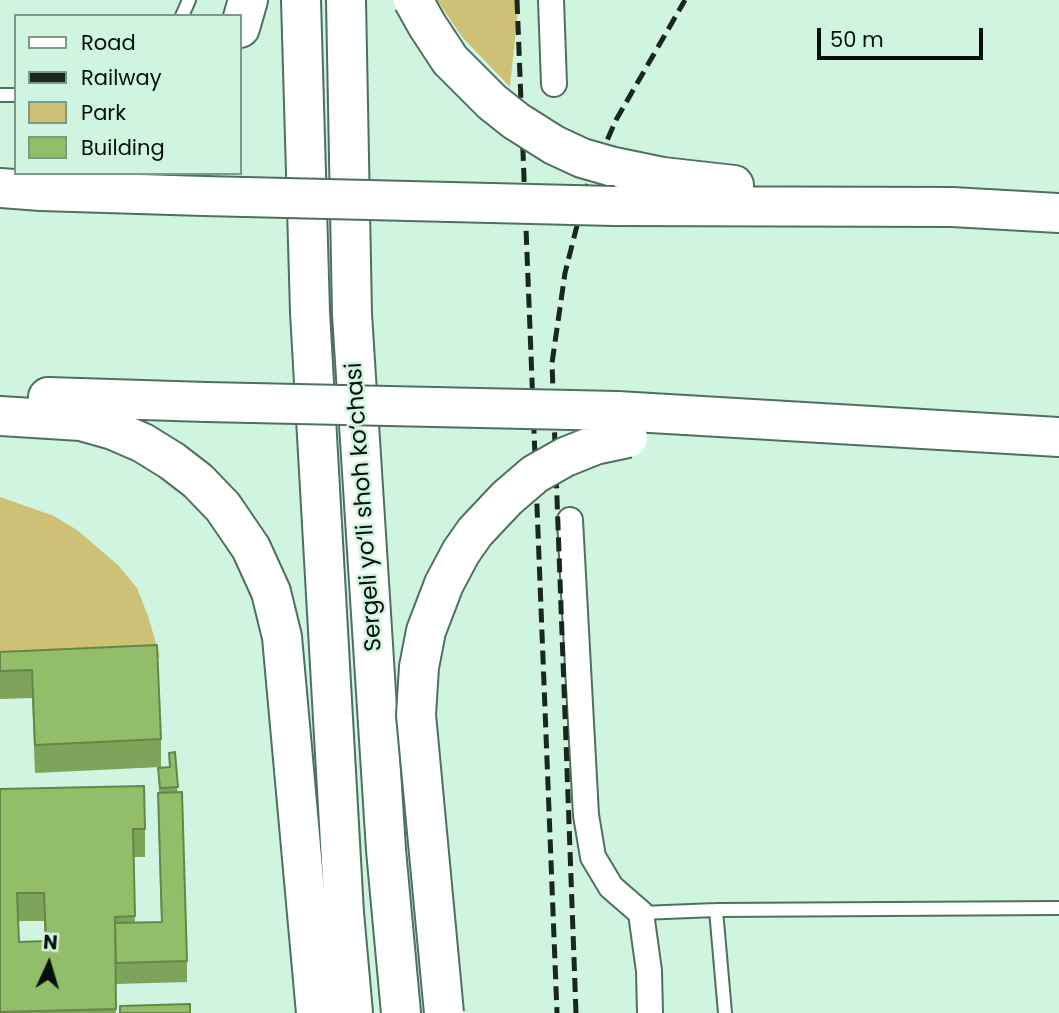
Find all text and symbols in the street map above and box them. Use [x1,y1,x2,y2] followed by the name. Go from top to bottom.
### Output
[14,14,242,175] legend
[821,14,987,58] scale bar
[830,25,884,54] text: 50 m
[81,28,136,57] text: Road
[81,63,162,92] text: Railway
[81,98,126,127] text: Park
[81,133,165,162] text: Building
[341,362,389,652] street label: Sergeli yo‘li shoh ko‘chasi
[14,929,84,999] north arrow
[42,929,59,957] text: N

